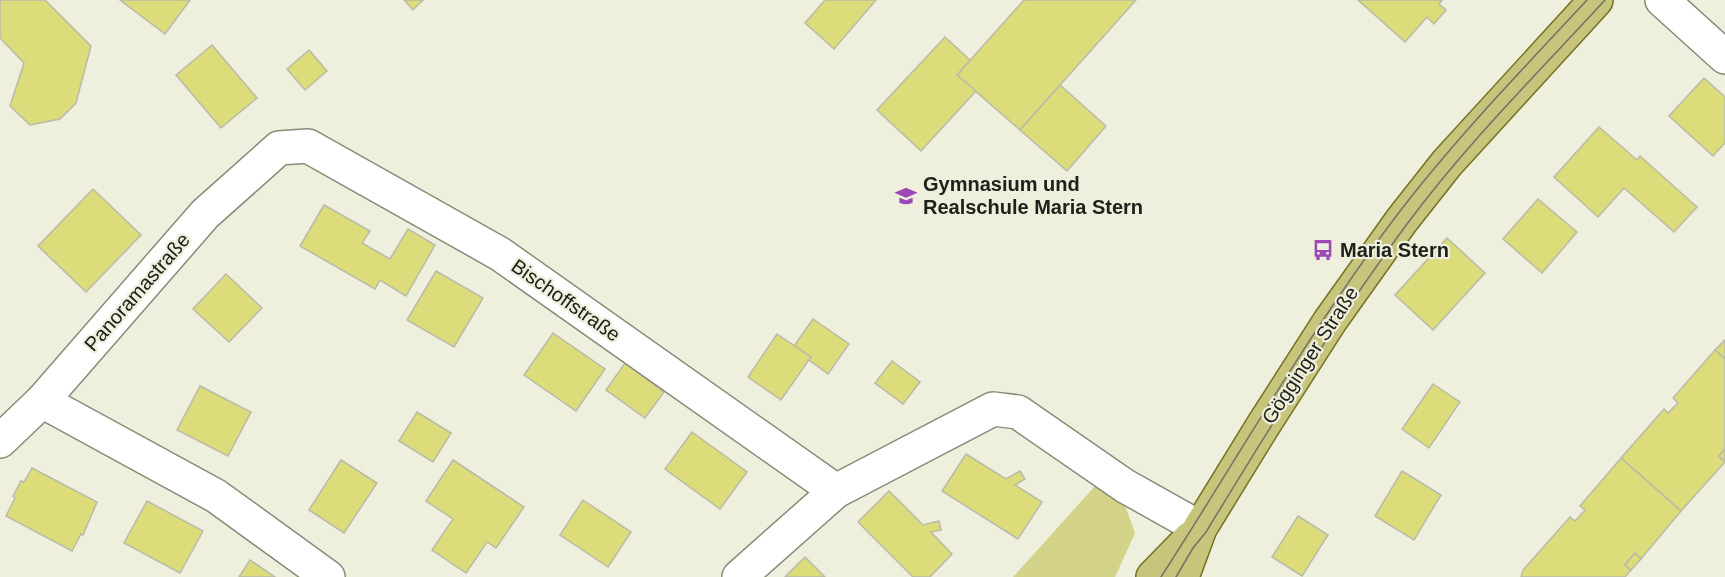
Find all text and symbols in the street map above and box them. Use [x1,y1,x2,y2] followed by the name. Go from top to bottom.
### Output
[923,173,1143,218] place label: Gymnasium und Realschule Maria Stern
[894,184,918,208] school or university icon: Gymnasium und Realschule Maria Stern
[80,229,194,355] street label: Panoramastraße
[1311,238,1335,262] bus stop icon: Maria Stern
[1340,239,1449,261] place label: Maria Stern
[507,254,625,346] street label: Bischoffstraße
[1257,282,1363,428] street label: Gögginger Straße

